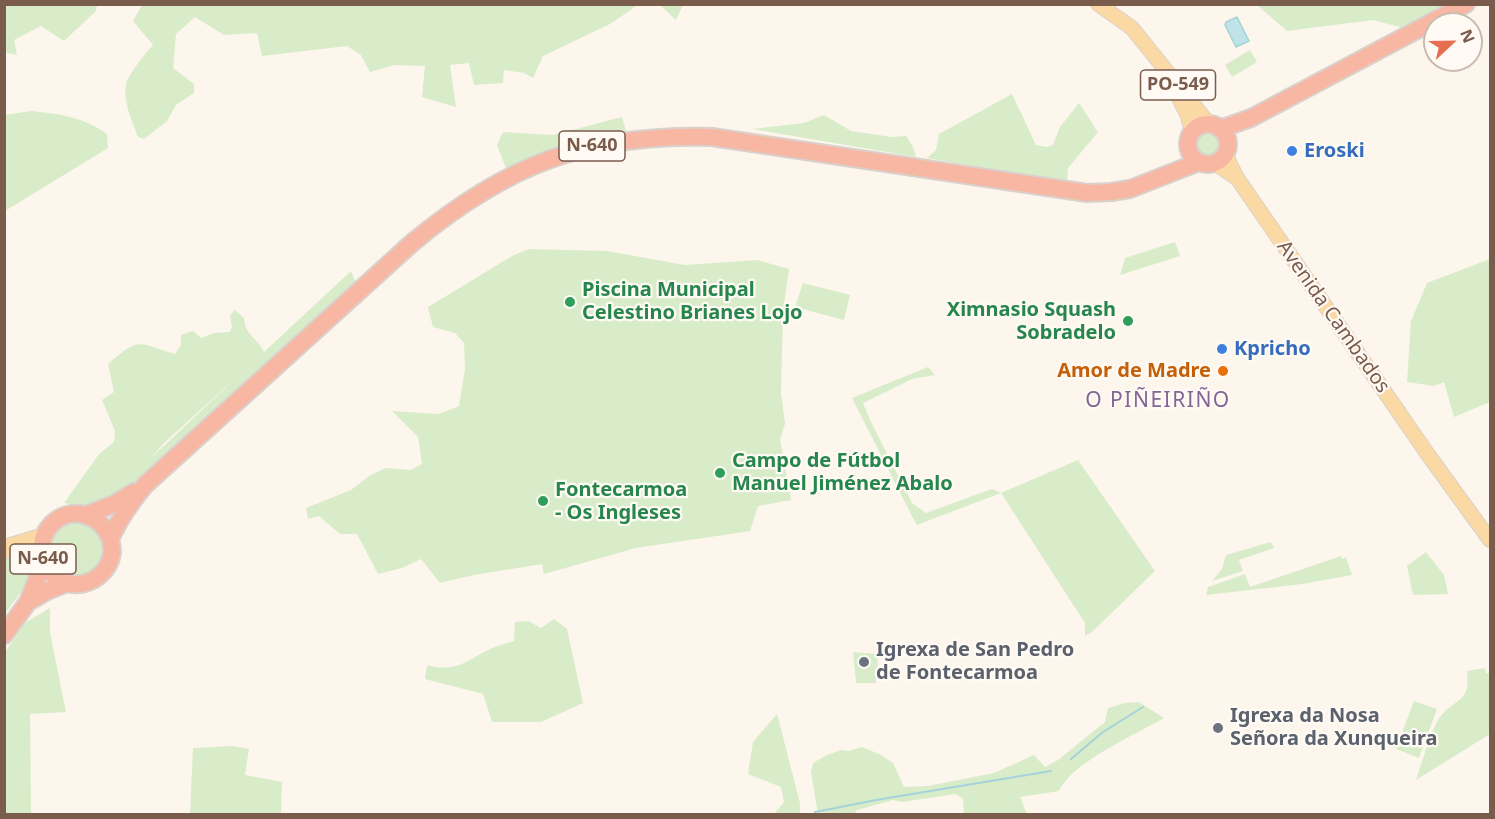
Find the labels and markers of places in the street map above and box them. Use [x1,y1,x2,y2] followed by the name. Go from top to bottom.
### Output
[1304,139,1365,163] place label: Eroski
[1285,144,1299,158] marker: Eroski
[582,278,803,325] place label: Piscina Municipal Celestino Brianes Lojo
[563,295,577,309] marker: Piscina Municipal Celestino Brianes Lojo
[947,298,1116,345] place label: Ximnasio Squash Sobradelo
[1121,314,1135,328] marker: Ximnasio Squash Sobradelo
[1234,337,1311,361] place label: Kpricho
[1215,342,1229,356] marker: Kpricho
[1057,359,1211,383] place label: Amor de Madre
[1216,364,1230,378] marker: Amor de Madre
[732,449,953,496] place label: Campo de Fútbol Manuel Jiménez Abalo
[713,466,727,480] marker: Campo de Fútbol Manuel Jiménez Abalo
[555,478,687,525] place label: Fontecarmoa - Os Ingleses
[536,494,550,508] marker: Fontecarmoa - Os Ingleses
[876,638,1074,685] place label: Igrexa de San Pedro de Fontecarmoa
[857,655,871,669] marker: Igrexa de San Pedro de Fontecarmoa
[1230,704,1437,751] place label: Igrexa da Nosa Señora da Xunqueira
[1211,721,1225,735] marker: Igrexa da Nosa Señora da Xunqueira

